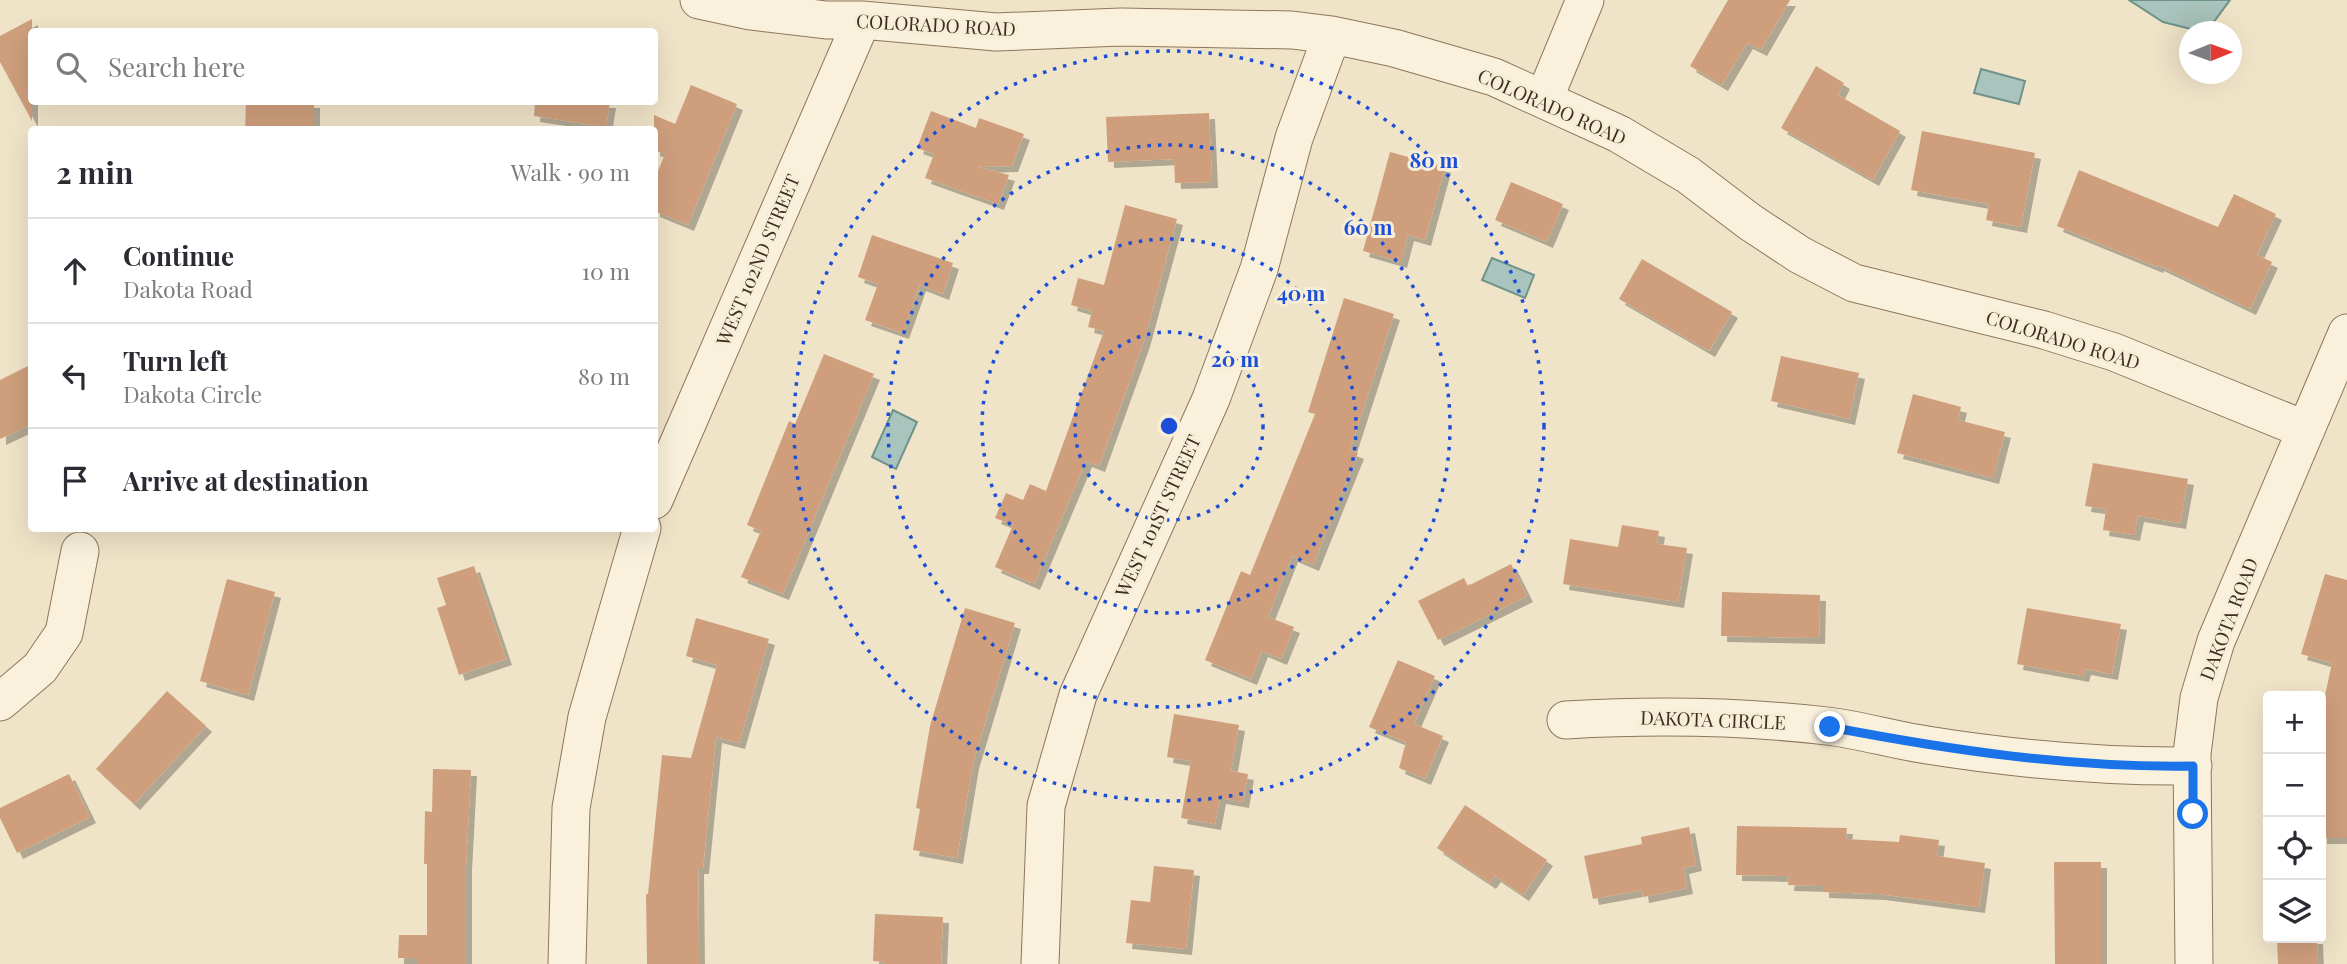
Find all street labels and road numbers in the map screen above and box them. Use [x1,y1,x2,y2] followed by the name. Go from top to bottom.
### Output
[855,7,1017,41] street label: COLORADO ROAD
[1474,62,1631,150] street label: COLORADO ROAD
[709,170,805,350] street label: WEST 102ND STREET
[1983,303,2144,375] street label: COLORADO ROAD
[1108,430,1206,602] street label: WEST 101ST STREET
[2193,554,2263,684] street label: DAKOTA ROAD
[1640,703,1786,735] street label: DAKOTA CIRCLE

